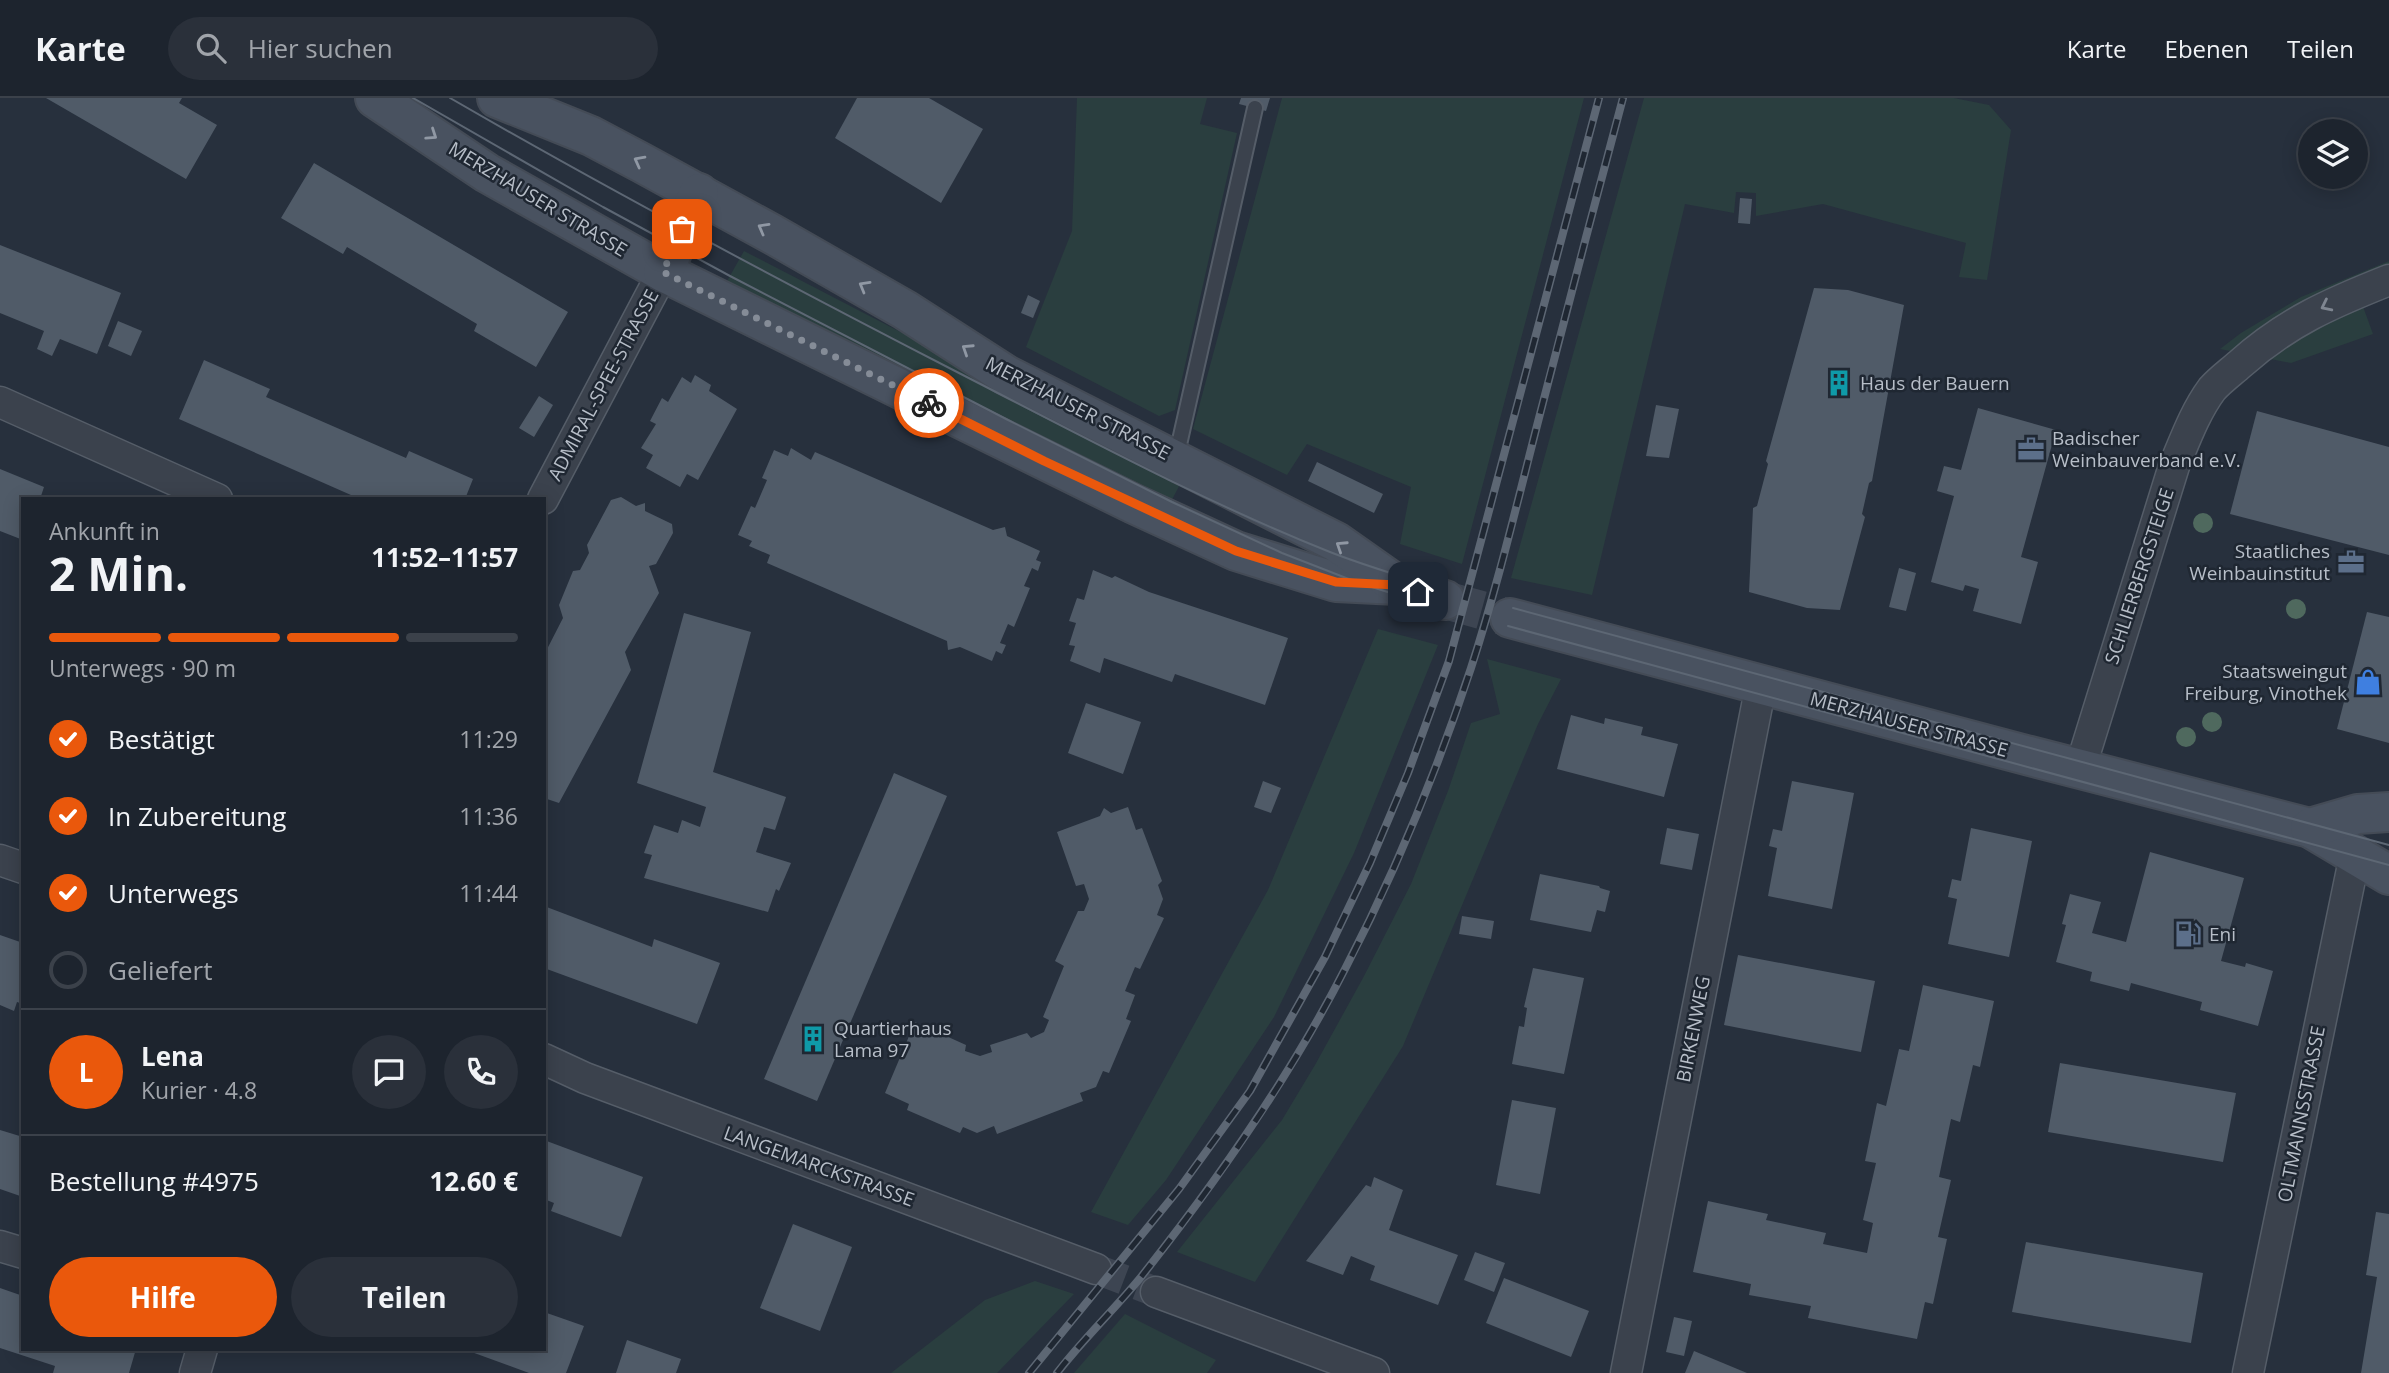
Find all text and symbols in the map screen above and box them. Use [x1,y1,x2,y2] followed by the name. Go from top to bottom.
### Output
[168,17,658,80] search box
[35,26,126,71] text: Karte
[192,29,230,67] icon: search
[248,30,393,66] text: Hier suchen
[2067,32,2127,65] text: Karte
[2165,32,2249,65] text: Ebenen
[2287,32,2354,65] text: Teilen
[2298,119,2368,189] map controls
[2298,119,2368,189] button: layers
[424,127,437,139] one-way arrow
[444,135,632,263] street label: MERZHAUSER STRASSE
[634,156,646,169] one-way arrow
[652,199,712,259] pin
[663,210,701,248] icon: bag
[758,223,770,236] one-way arrow
[858,281,871,294] one-way arrow
[542,285,664,485] street label: ADMIRAL-SPEE-STRASSE
[2321,298,2333,312] one-way arrow
[961,344,974,357] one-way arrow
[981,350,1175,466] street label: MERZHAUSER STRASSE
[894,368,964,438] courier
[1824,368,1854,398] building icon: Haus der Bauern
[1860,370,2010,396] place label: Haus der Bauern
[910,384,948,422] icon: bike
[2052,425,2241,473] place label: Badischer Weinbauverband e.V.
[2016,434,2046,464] office icon: Badischer Weinbauverband e.V.
[2098,485,2180,667] street label: SCHLIERBERGSTEIGE
[49,515,160,547] text: Ankunft in
[2189,538,2330,586] place label: Staatliches Weinbauinstitut
[371,539,518,575] text: 11:52–11:57
[49,542,188,604] text: 2 Min.
[1335,542,1348,555] one-way arrow
[2336,547,2366,577] office icon: Staatliches Weinbauinstitut
[1388,562,1448,622] pin
[1399,573,1437,611] icon: home
[49,652,236,684] text: Unterwegs · 90 m
[2184,658,2347,706] place label: Staatsweingut Freiburg, Vinothek
[2353,667,2383,697] shop icon: Staatsweingut Freiburg, Vinothek
[1807,685,2011,763] street label: MERZHAUSER STRASSE
[49,720,87,758] icon: check
[108,721,215,757] text: Bestätigt
[459,723,518,755] text: 11:29
[49,797,87,835] icon: check
[108,798,286,834] text: In Zubereitung
[459,800,518,832] text: 11:36
[49,874,87,912] icon: check
[108,875,239,911] text: Unterwegs
[459,877,518,909] text: 11:44
[2173,919,2203,949] fuel station icon: Eni
[2209,921,2236,947] place label: Eni
[108,952,212,988] text: Geliefert
[1670,974,1716,1084] street label: BIRKENWEG
[834,1015,952,1063] place label: Quartierhaus Lama 97
[798,1024,828,1054] building icon: Quartierhaus Lama 97
[2271,1024,2331,1204] street label: OLTMANNSSTRASSE
[352,1035,426,1109] button: chat
[444,1035,518,1109] button: phone
[141,1038,204,1074] text: Lena
[79,1054,93,1090] text: L
[141,1074,257,1106] text: Kurier · 4.8
[720,1119,918,1213] street label: LANGEMARCKSTRASSE
[49,1163,259,1199] text: Bestellung #4975
[430,1163,518,1199] text: 12.60 €
[49,1257,277,1337] button: Hilfe
[291,1257,518,1337] button: Teilen

